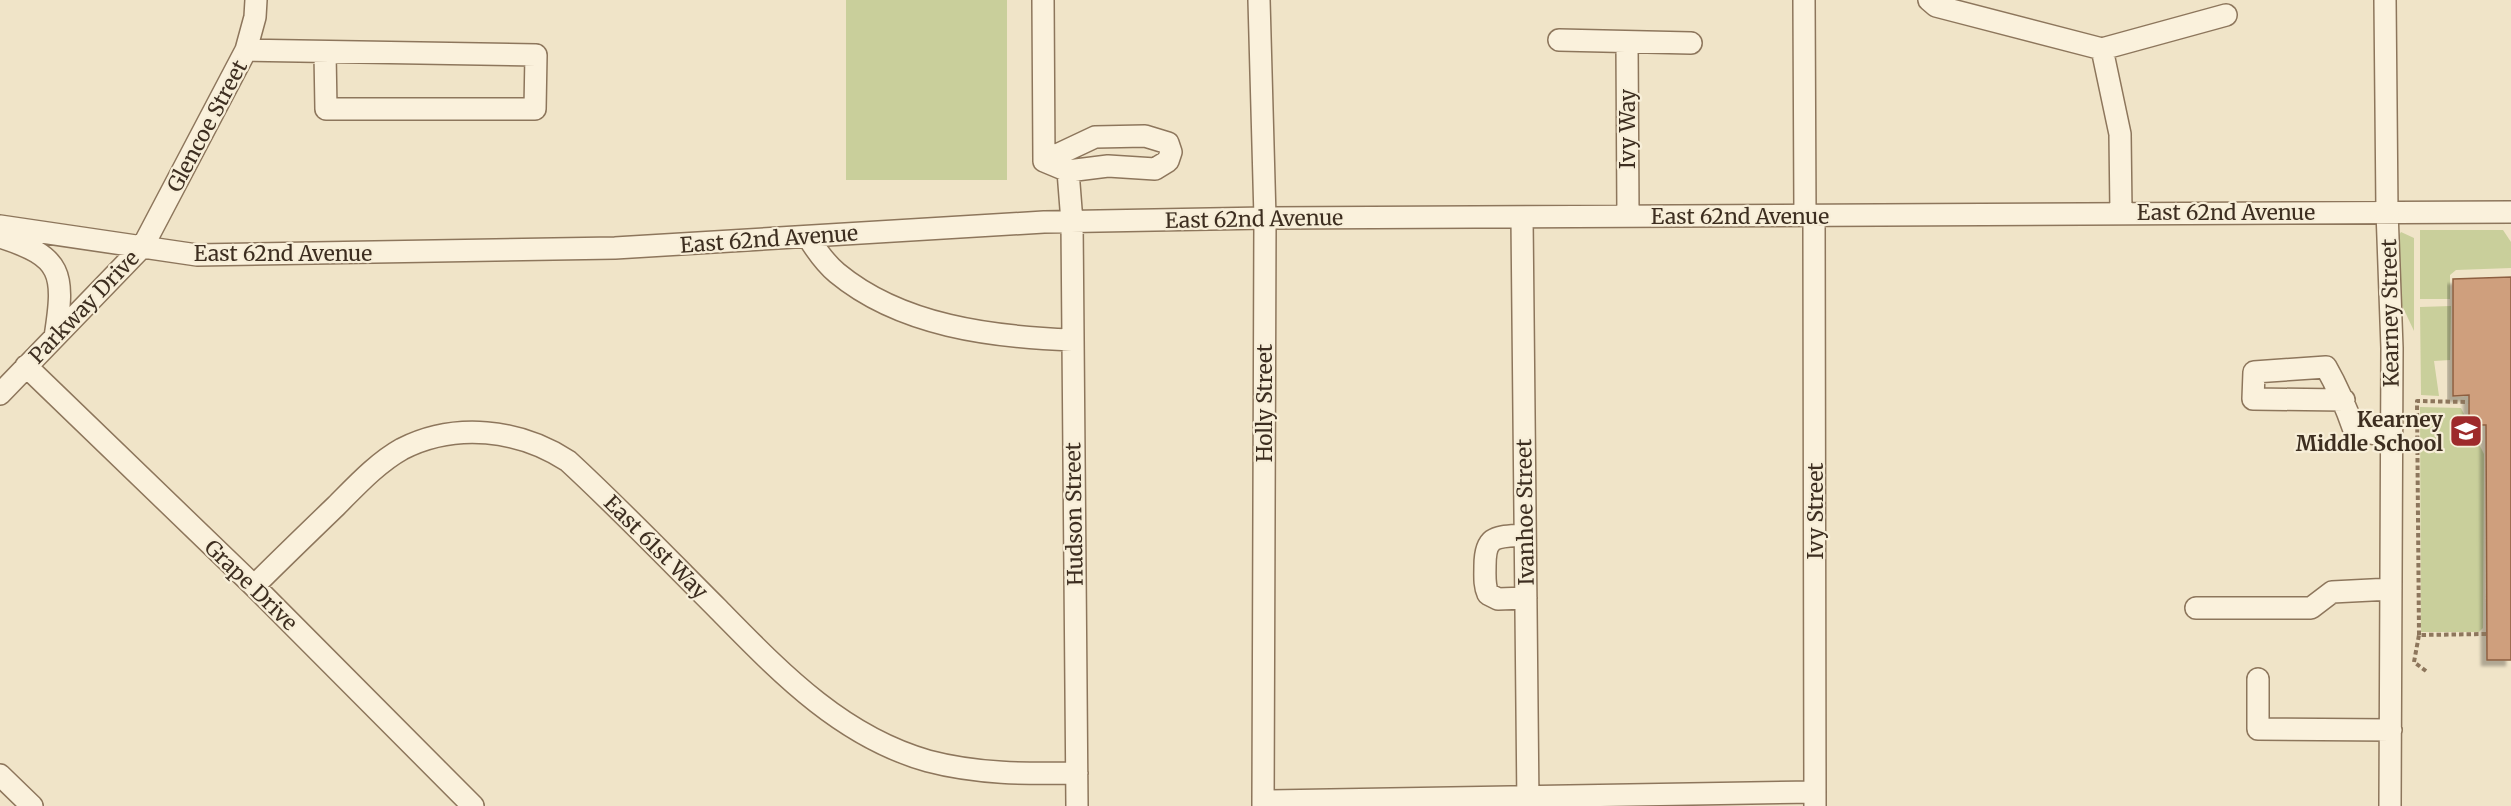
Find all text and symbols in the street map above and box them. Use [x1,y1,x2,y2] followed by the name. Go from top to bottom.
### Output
[161,55,253,197] street label: Glencoe Street
[1614,88,1641,169] street label: Ivy Way
[2137,199,2315,226] street label: East 62nd Avenue
[1651,203,1829,230] street label: East 62nd Avenue
[1165,204,1343,234] street label: East 62nd Avenue
[679,219,859,259] street label: East 62nd Avenue
[2375,239,2405,387] street label: Kearney Street
[194,240,372,267] street label: East 62nd Avenue
[23,245,145,369] street label: Parkway Drive
[1251,344,1278,462] street label: Holly Street
[2296,406,2444,457] place label: Kearney Middle School
[2448,413,2484,449] school or university icon: Kearney Middle School
[1510,438,1540,586] street label: Ivanhoe Street
[1059,442,1089,586] street label: Hudson Street
[1802,462,1829,560] street label: Ivy Street
[598,489,714,605] street label: East 61st Way
[199,534,303,636] street label: Grape Drive

